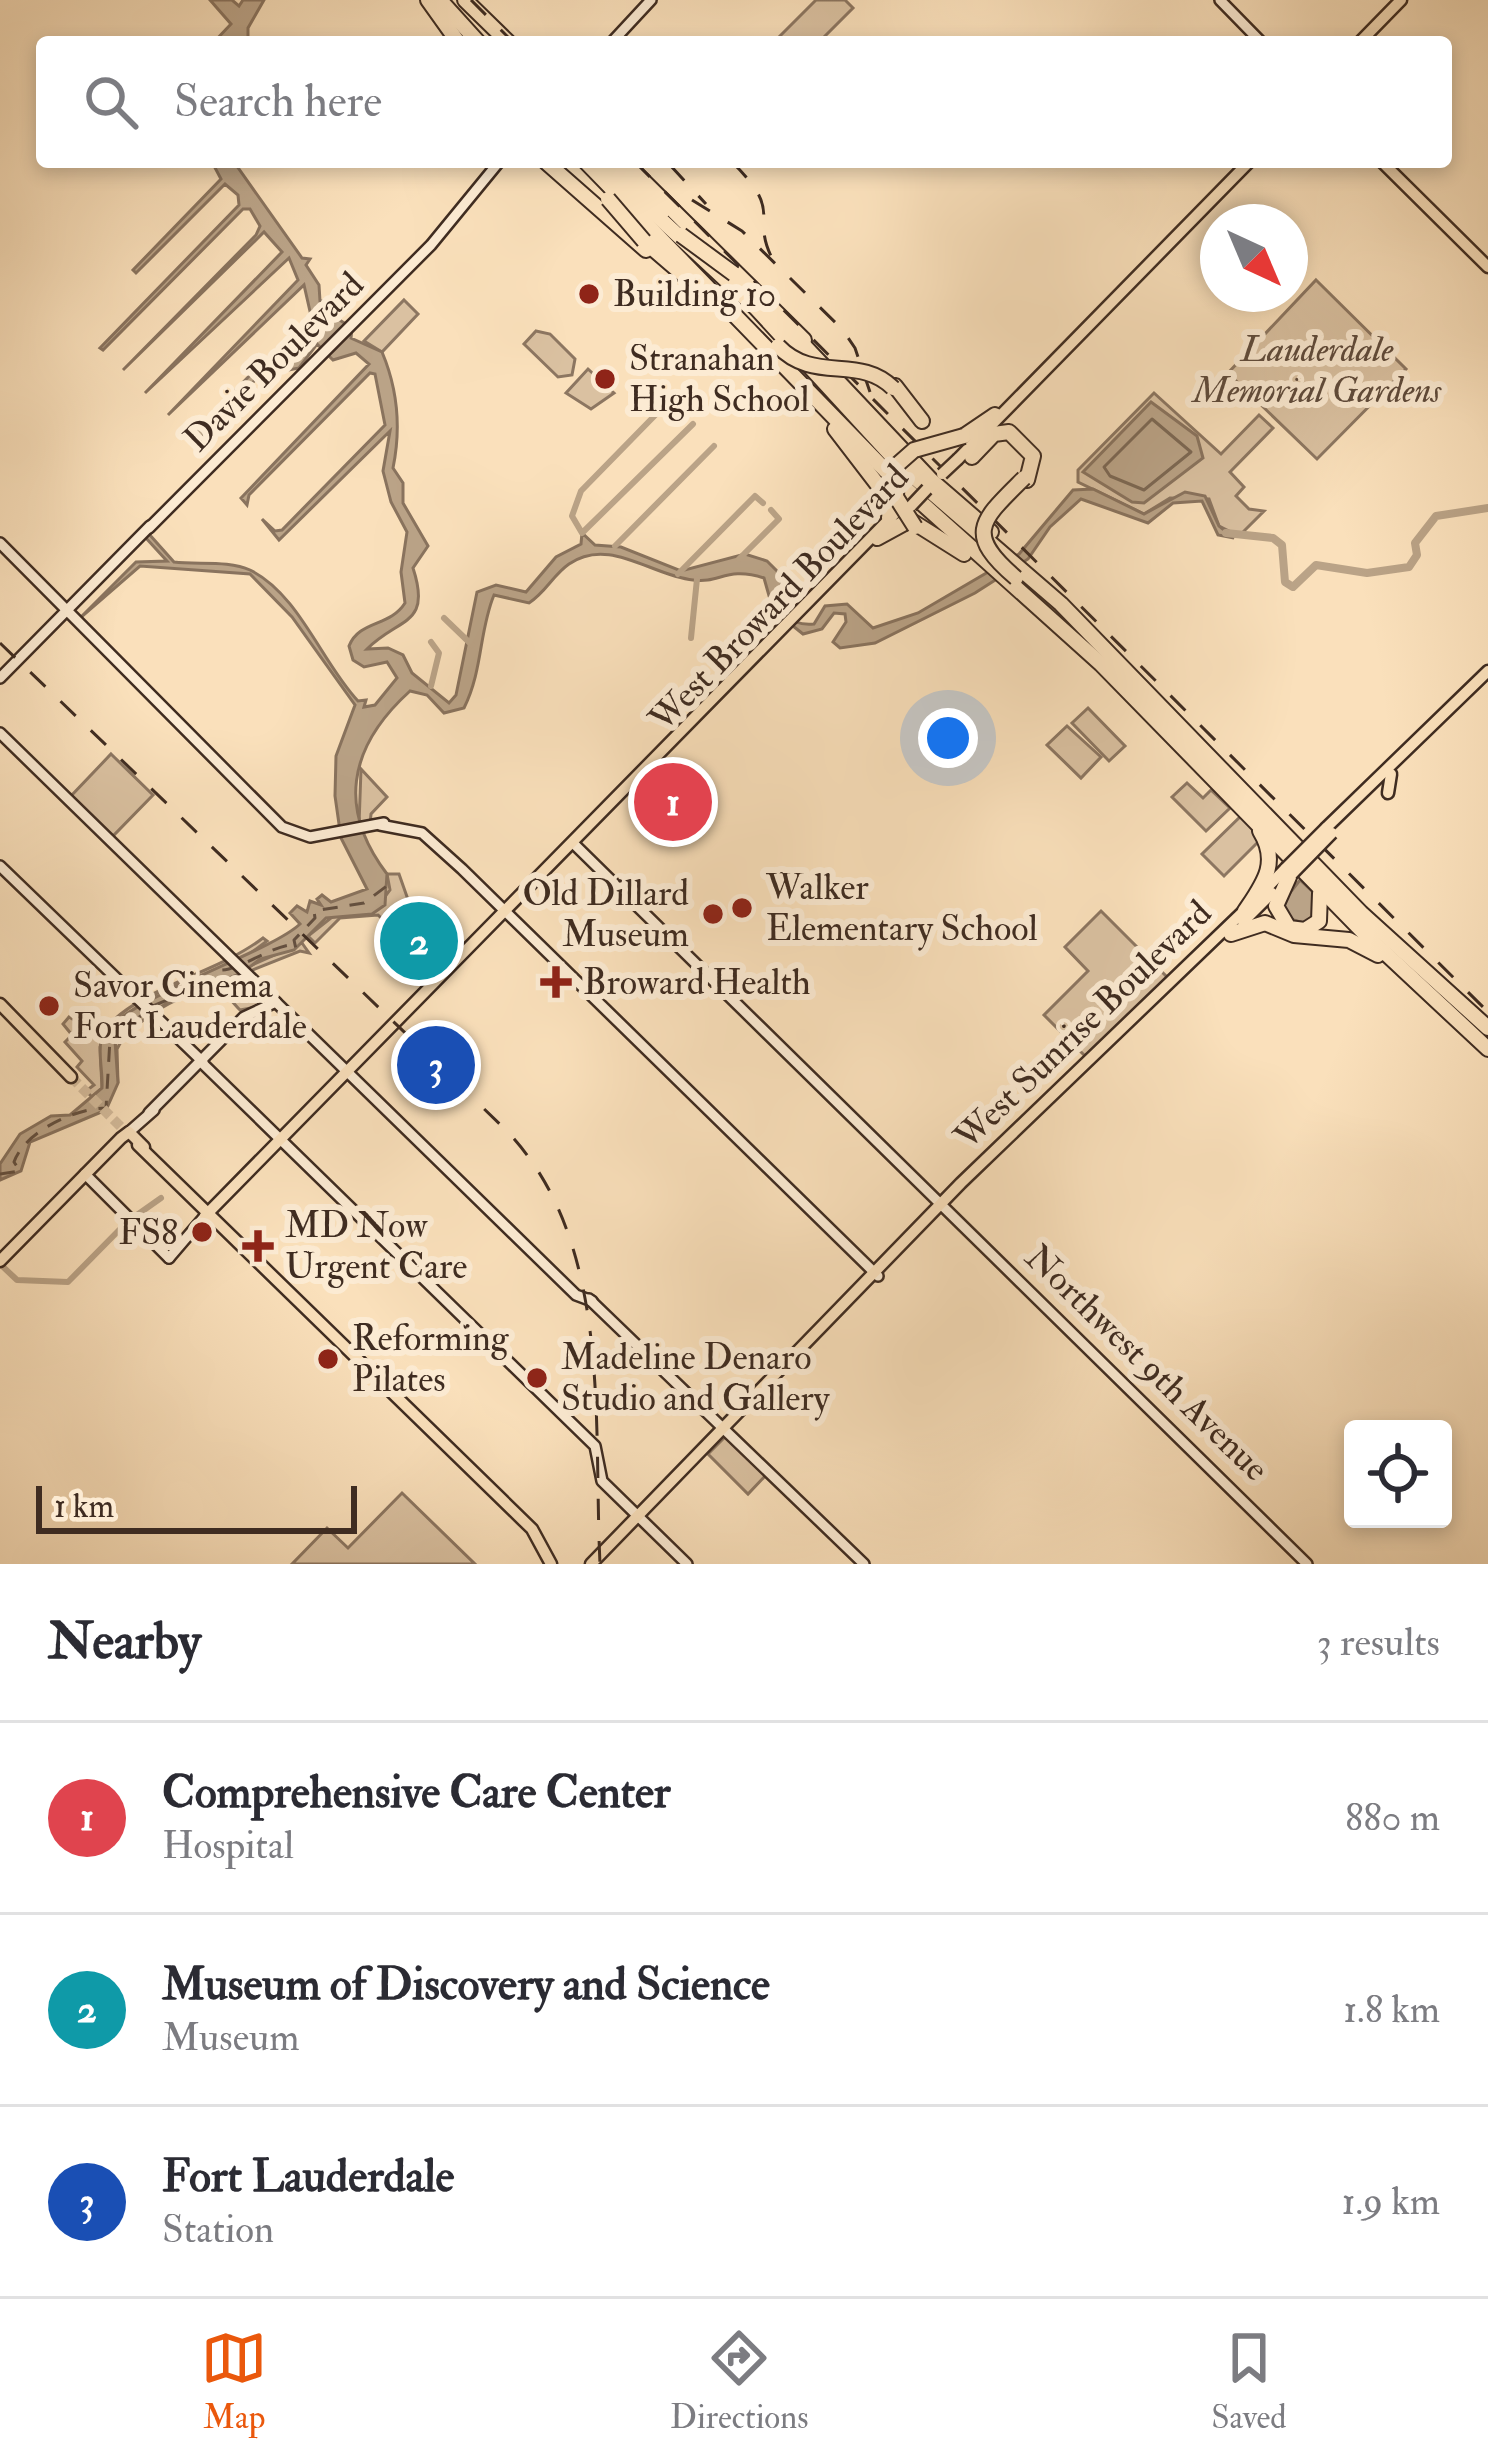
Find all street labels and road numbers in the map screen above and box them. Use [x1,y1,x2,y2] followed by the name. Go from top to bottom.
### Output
[175,262,374,461] street label: Davie Boulevard
[639,455,918,742] street label: West Broward Boulevard
[944,891,1221,1160] street label: West Sunrise Boulevard
[1016,1235,1278,1491] street label: Northwest 9th Avenue

